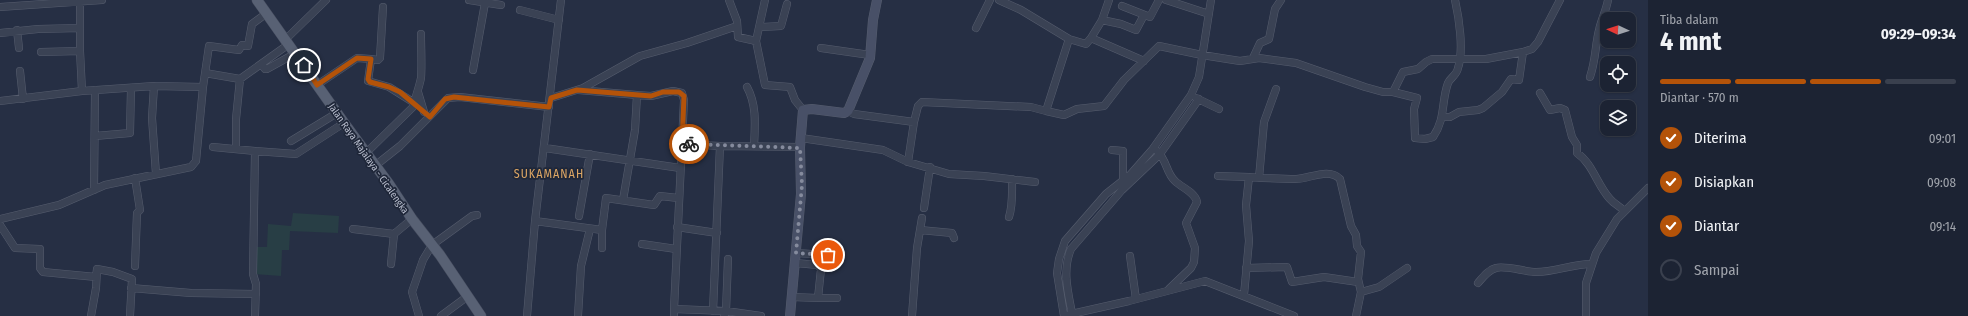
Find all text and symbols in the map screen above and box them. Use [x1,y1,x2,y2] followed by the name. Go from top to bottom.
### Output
[1600,12,1636,48] north arrow
[1600,12,1636,136] map controls
[1660,12,1718,27] text: Tiba dalam
[1881,25,1956,43] text: 09:29–09:34
[1660,26,1721,57] text: 4 mnt
[287,48,321,82] pin
[293,54,315,76] icon: home
[1600,56,1636,92] button: locate
[1660,90,1739,105] text: Diantar · 570 m
[1600,100,1636,136] button: layers
[325,101,411,216] street label: Jalan Raya Majalaya - Cicalengka
[669,124,709,164] courier
[1660,127,1682,149] icon: check
[1694,129,1747,147] text: Diterima
[1929,131,1956,146] text: 09:01
[678,133,700,155] icon: bike
[514,167,584,181] district label: SUKAMANAH
[1660,171,1682,193] icon: check
[1694,173,1754,191] text: Disiapkan
[1927,175,1956,190] text: 09:08
[1660,215,1682,237] icon: check
[1694,217,1739,235] text: Diantar
[1929,219,1956,234] text: 09:14
[811,238,845,272] pin
[817,244,839,266] icon: bag
[1694,261,1739,279] text: Sampai

